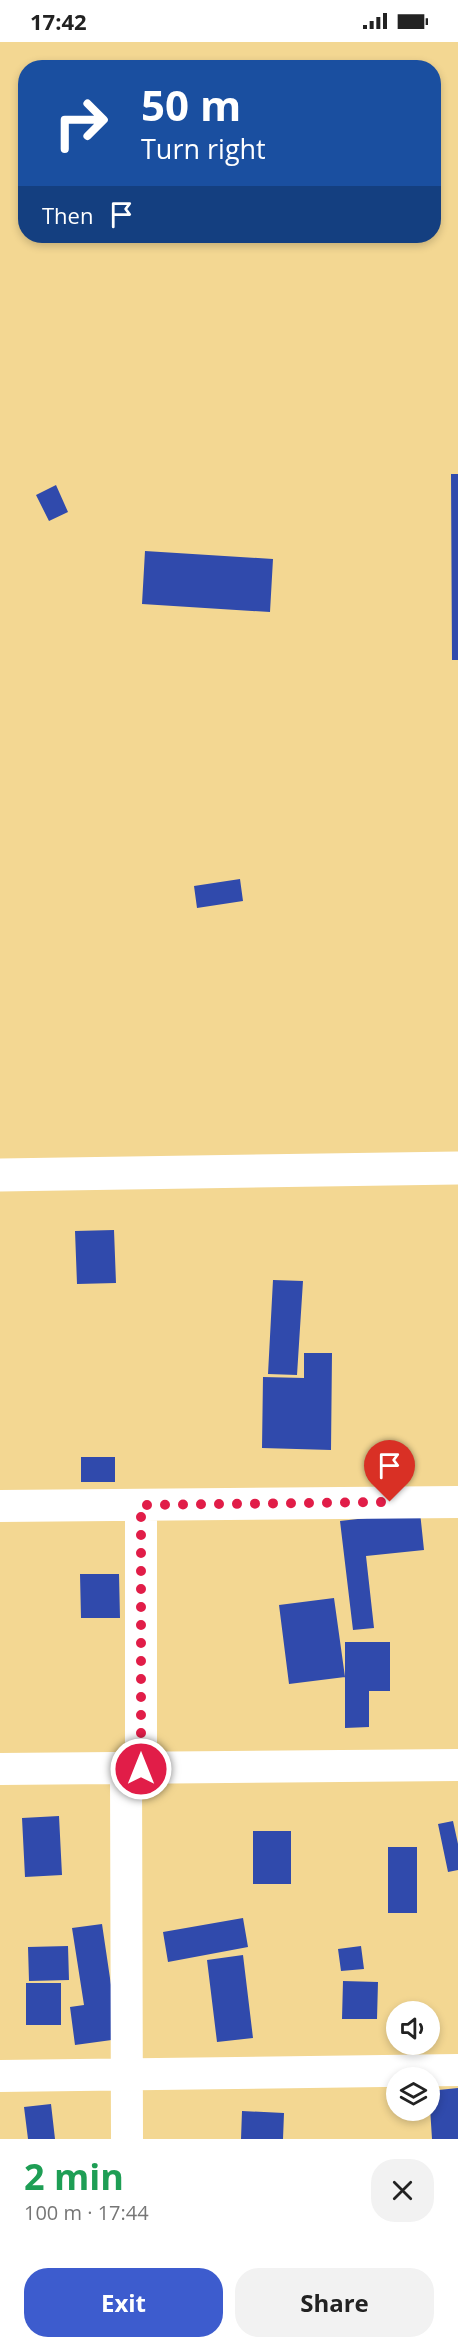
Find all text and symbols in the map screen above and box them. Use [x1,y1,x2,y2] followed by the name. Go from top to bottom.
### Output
[30,6,87,36] text: 17:42
[141,76,241,133] text: 50 m
[42,84,120,162] icon: right
[141,130,266,167] text: Turn right
[105,198,138,231] icon: arrive
[42,200,93,230] text: Then
[364,1440,415,1502] pin
[373,1449,406,1482] icon: arrive
[109,1737,173,1801] position arrow
[386,2001,440,2121] map controls
[386,2001,440,2055] button: sound
[386,2067,440,2121] button: layers
[24,2152,124,2201] text: 2 min
[371,2159,434,2222] button: close
[24,2199,149,2226] text: 100 m · 17:44
[24,2268,223,2337] button: Exit
[235,2268,434,2337] button: Share

